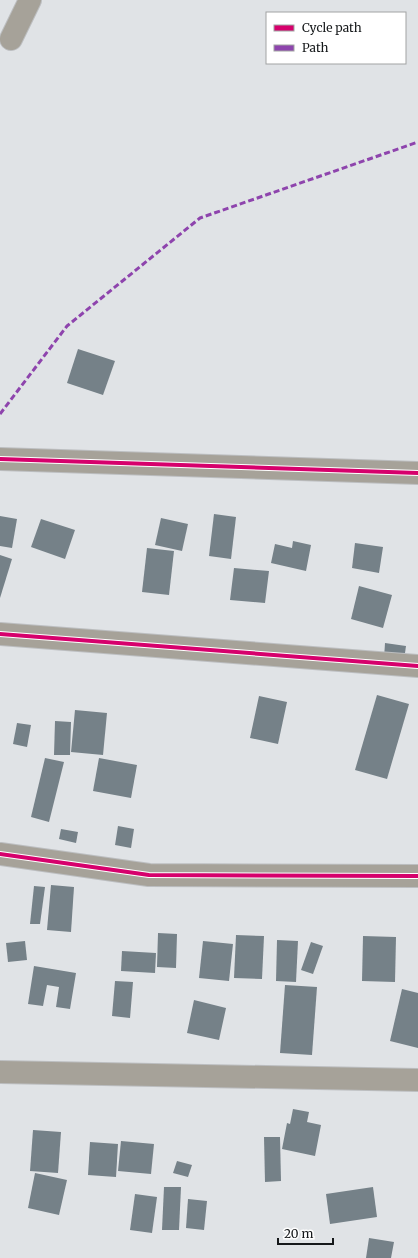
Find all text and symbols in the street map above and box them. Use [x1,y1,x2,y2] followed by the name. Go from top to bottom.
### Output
[266,12,406,64] legend
[302,20,362,35] text: Cycle path
[302,40,328,55] text: Path
[278,1220,333,1246] scale bar
[284,1226,313,1241] text: 20 m

